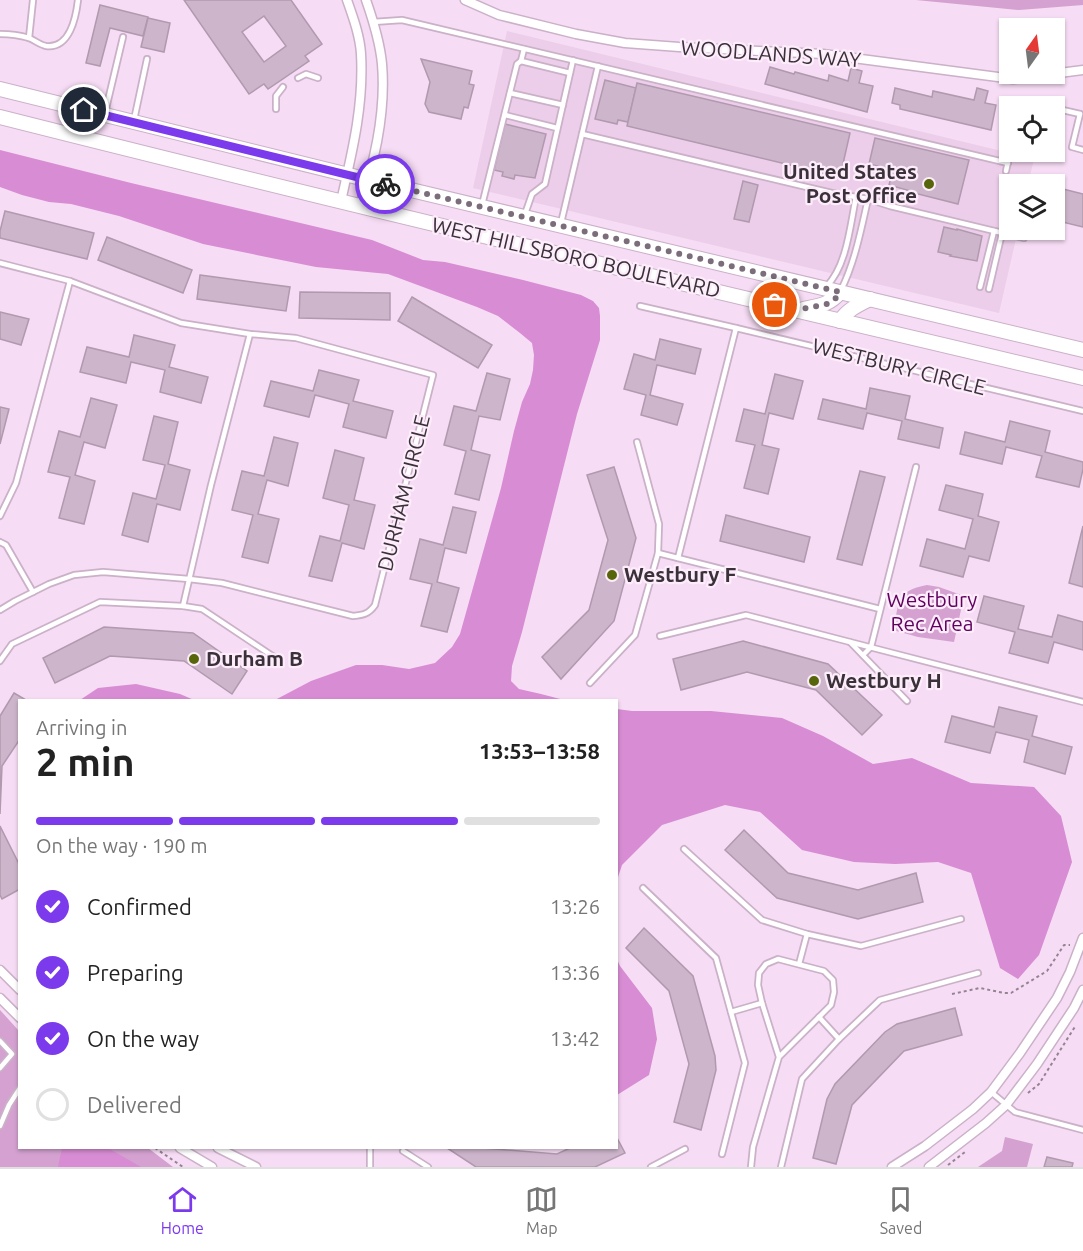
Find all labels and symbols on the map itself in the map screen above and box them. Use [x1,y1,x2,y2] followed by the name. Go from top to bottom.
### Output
[999,18,1065,84] north arrow
[680,35,862,71] street label: WOODLANDS WAY
[58,84,109,135] pin
[355,154,415,214] courier
[783,159,917,207] place label: United States Post Office
[922,177,936,191] marker: United States Post Office
[430,212,723,302] street label: WEST HILLSBORO BOULEVARD
[749,279,800,330] pin
[810,333,988,399] street label: WESTBURY CIRCLE
[372,412,434,573] street label: DURHAM CIRCLE
[624,562,736,586] place label: Westbury F
[605,568,619,582] marker: Westbury F
[887,587,977,635] park label: Westbury Rec Area
[206,646,303,670] place label: Durham B
[187,652,201,666] marker: Durham B
[826,668,942,692] place label: Westbury H
[807,674,821,688] marker: Westbury H

